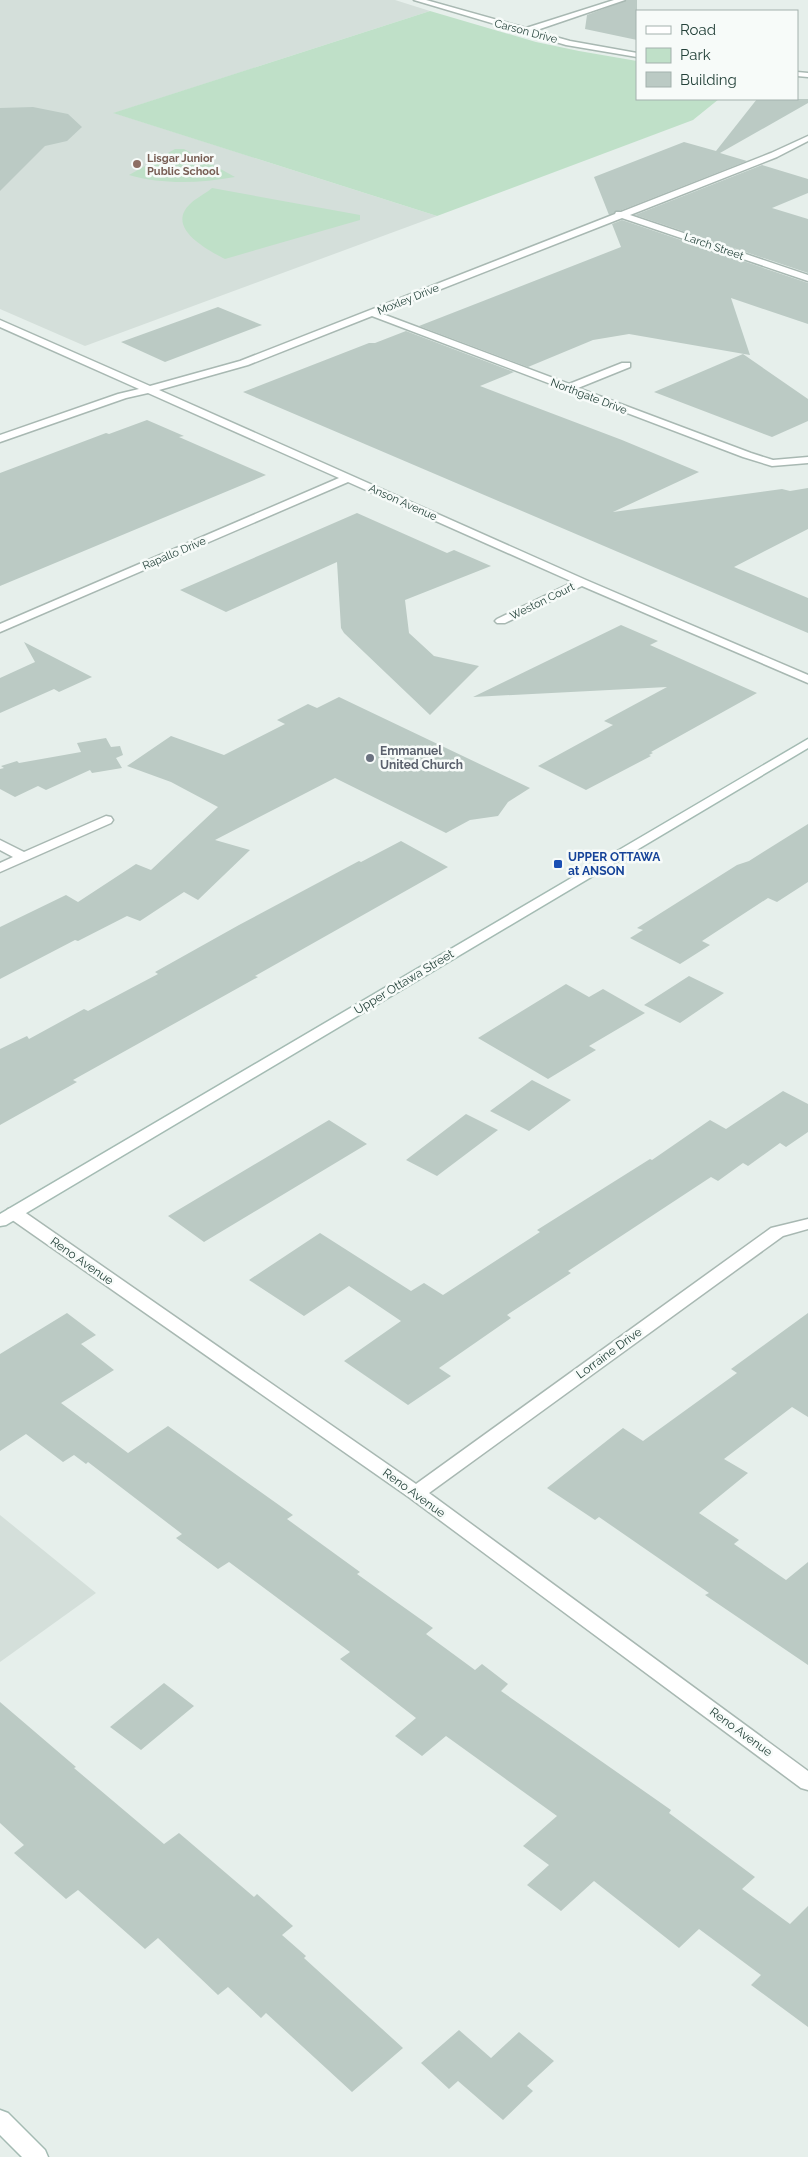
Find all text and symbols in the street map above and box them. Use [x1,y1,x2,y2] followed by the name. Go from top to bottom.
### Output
[636,10,798,100] legend
[493,17,559,46] street label: Carson Drive
[680,21,716,39] text: Road
[680,46,711,64] text: Park
[680,71,737,89] text: Building
[147,152,220,178] place label: Lisgar Junior Public School
[131,158,143,170] marker: Lisgar Junior Public School
[682,230,745,263] street label: Larch Street
[375,281,441,318] street label: Moxley Drive
[549,376,629,417] street label: Northgate Drive
[367,482,439,523] street label: Anson Avenue
[141,534,208,573] street label: Rapallo Drive
[508,580,577,623] street label: Weston Court
[380,744,463,772] place label: Emmanuel United Church
[364,752,376,764] marker: Emmanuel United Church
[568,850,661,878] place label: UPPER OTTAWA at ANSON
[552,858,564,870] marker: UPPER OTTAWA at ANSON
[352,947,456,1017] street label: Upper Ottawa Street
[48,1234,116,1288] street label: Reno Avenue
[574,1325,644,1381] street label: Lorraine Drive
[380,1466,448,1520] street label: Reno Avenue
[707,1705,775,1759] street label: Reno Avenue

